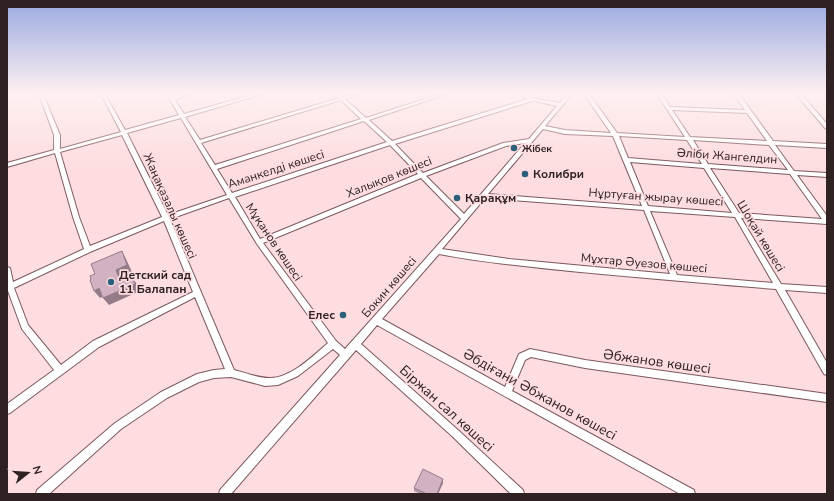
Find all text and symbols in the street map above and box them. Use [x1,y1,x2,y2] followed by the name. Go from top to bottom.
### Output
[522,142,552,156] place label: Жібек
[509,143,519,153] marker: Жібек
[676,145,778,167] street label: Әліби Жангелдин
[226,146,326,192] street label: Аманкелді көшесі
[140,151,201,261] street label: Жаңақазалы көшесі
[344,153,434,201] street label: Халықов көшесі
[533,166,584,182] place label: Колибри
[520,169,530,179] marker: Колибри
[588,184,724,210] street label: Нұртуған жырау көшесі
[465,190,516,206] place label: Қарақұм
[452,193,462,203] marker: Қарақұм
[733,197,789,275] street label: Шоқай көшесі
[242,200,306,284] street label: Мұқанов көшесі
[580,249,708,277] street label: Мұхтар Әуезов көшесі
[358,253,420,321] street label: Бокин көшесі
[119,267,192,297] place label: Детский сад 11 Балапан
[106,277,116,287] marker: Детский сад 11 Балапан
[308,307,335,323] place label: Елес
[338,310,348,320] marker: Елес
[460,344,620,445] street label: Әбдіғани Әбжанов көшесі
[602,345,712,378] street label: Әбжанов көшесі
[395,361,498,456] street label: Біржан сал көшесі
[8,453,48,493] north arrow
[29,464,45,476] text: N

